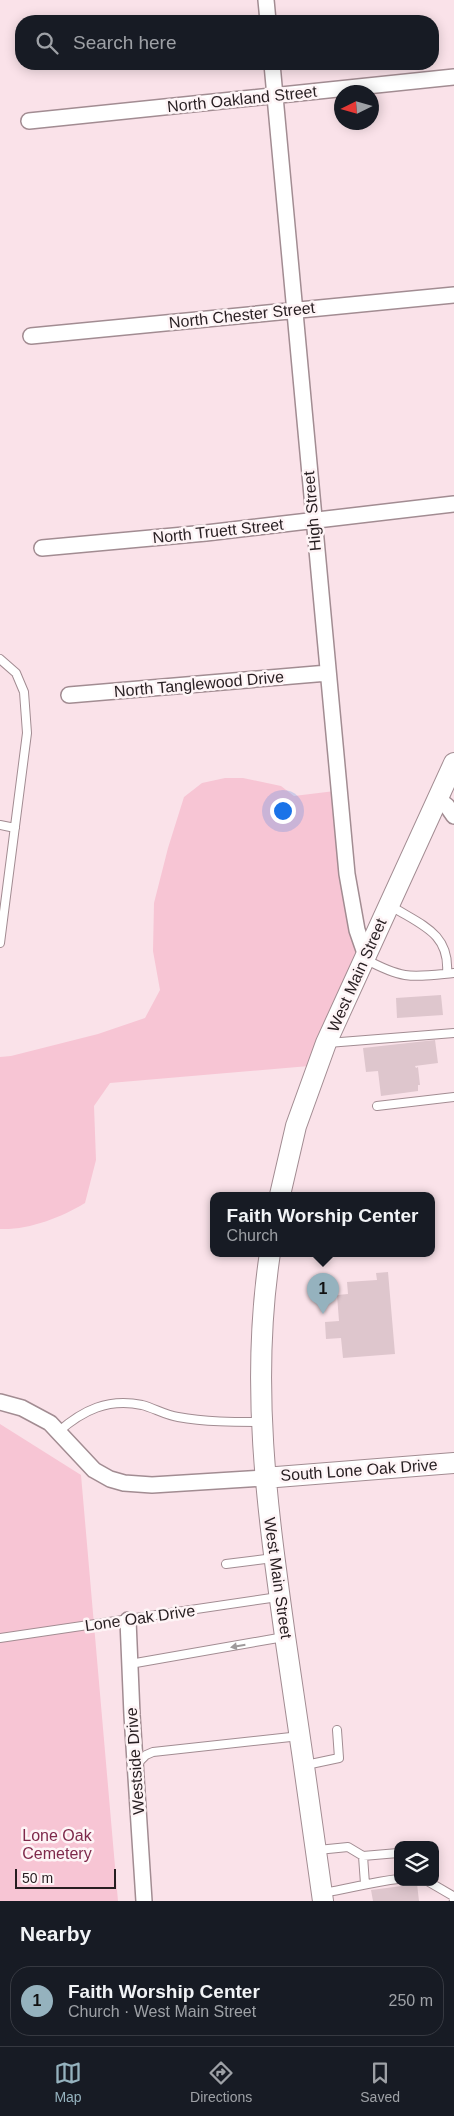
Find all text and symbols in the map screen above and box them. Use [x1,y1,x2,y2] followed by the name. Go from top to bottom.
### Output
[15,15,439,70] search box
[33,29,61,57] icon: search
[73,32,177,53] text: Search here
[166,83,318,115] street label: North Oakland Street
[334,85,379,130] north arrow
[168,299,316,331] street label: North Chester Street
[300,470,324,552] street label: High Street
[152,516,285,546] street label: North Truett Street
[113,668,285,700] street label: North Tanglewood Drive
[270,798,296,824] your location
[324,915,390,1034] street label: West Main Street
[210,1192,435,1257] popup
[227,1205,418,1226] text: Faith Worship Center
[227,1227,278,1244] text: Church
[307,1273,339,1314] pin: 1
[280,1456,438,1484] street label: South Lone Oak Drive
[261,1516,295,1640] street label: West Main Street
[84,1602,196,1634] street label: Lone Oak Drive
[229,1642,245,1650] one-way arrow
[123,1707,147,1815] street label: Westside Drive
[22,1827,93,1862] park label: Lone Oak Cemetery
[394,1841,439,1886] map controls
[394,1841,439,1886] button: layers
[15,1866,116,1889] scale bar
[22,1870,53,1886] text: 50 m
[20,1922,91,1945] text: Nearby
[68,1981,260,2002] text: Faith Worship Center
[33,1992,41,2009] text: 1
[389,1992,433,2009] text: 250 m
[68,2003,256,2020] text: Church · West Main Street
[54,2059,82,2105] tab: Map
[190,2059,252,2105] tab: Directions
[360,2059,400,2105] tab: Saved

